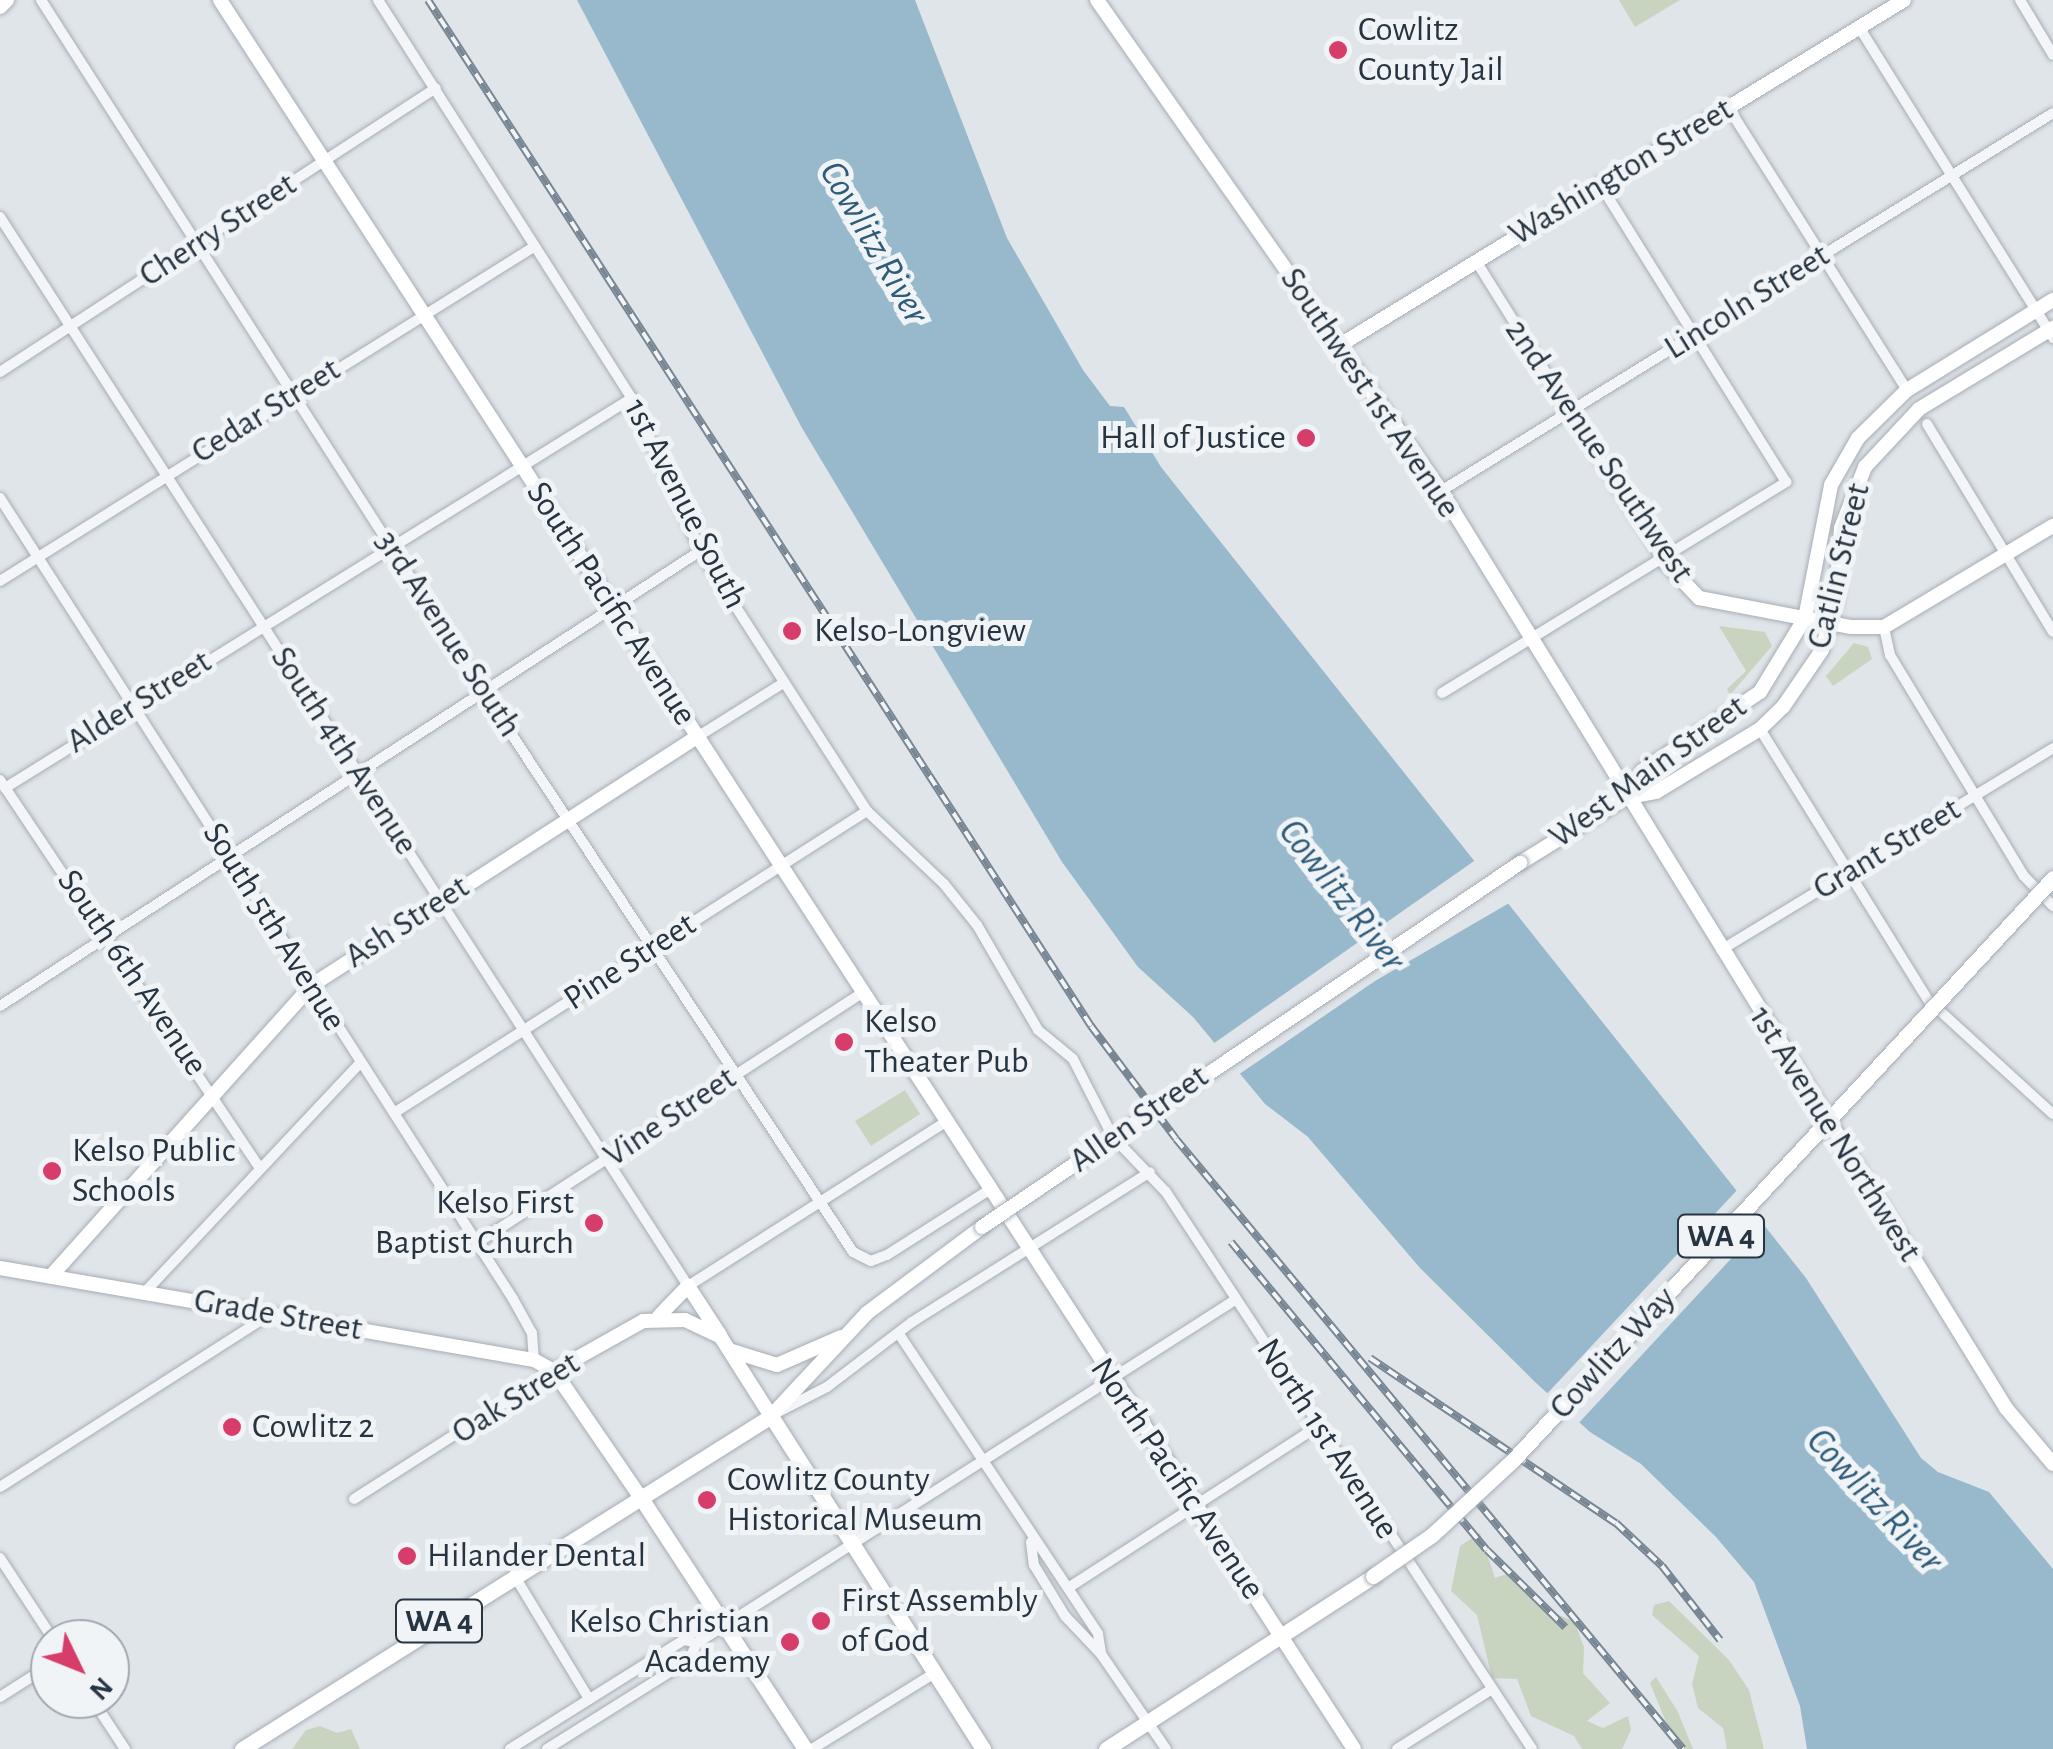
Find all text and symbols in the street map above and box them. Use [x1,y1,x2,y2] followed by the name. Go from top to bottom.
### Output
[1358,9,1504,91] place label: Cowlitz County Jail
[1327,39,1349,61] marker: Cowlitz County Jail
[1501,89,1741,255] street label: Washington Street
[808,153,938,333] water label: Cowlitz River
[132,164,304,296] street label: Cherry Street
[1657,235,1837,369] street label: Lincoln Street
[1271,260,1469,526] street label: Southwest 1st Avenue
[1495,311,1703,591] street label: 2nd Avenue Southwest
[184,349,348,473] street label: Cedar Street
[614,392,756,616] street label: 1st Avenue South
[1100,417,1286,459] place label: Hall of Justice
[1295,427,1317,449] marker: Hall of Justice
[517,474,705,734] street label: South Pacific Avenue
[1798,479,1880,653] street label: Catlin Street
[366,523,530,745] street label: 3rd Avenue South
[814,610,1026,652] place label: Kelso-Longview
[779,618,805,644] marker: Kelso-Longview
[261,639,427,863] street label: South 4th Avenue
[59,641,219,763] street label: Alder Street
[1541,686,1755,858] street label: West Main Street
[1806,789,1968,909] street label: Grant Street
[1267,811,1415,981] water label: Cowlitz River
[193,815,355,1039] street label: South 5th Avenue
[48,862,216,1084] street label: South 6th Avenue
[337,866,477,978] street label: Ash Street
[556,904,704,1020] street label: Pine Street
[1740,999,1930,1269] street label: 1st Avenue Northwest
[864,1001,1029,1083] place label: Kelso Theater Pub
[833,1031,855,1053] marker: Kelso Theater Pub
[1061,1056,1217,1182] street label: Allen Street
[596,1057,744,1177] street label: Vine Street
[72,1130,235,1212] place label: Kelso Public Schools
[41,1160,63,1182] marker: Kelso Public Schools
[375,1182,574,1264] place label: Kelso First Baptist Church
[1676,1209,1766,1263] road number: WA 4
[583,1212,605,1234] marker: Kelso First Baptist Church
[1541,1278,1685,1428] street label: Cowlitz Way
[191,1280,365,1350] street label: Grade Street
[1247,1331,1407,1547] street label: North 1st Avenue
[444,1342,588,1454] street label: Oak Street
[1081,1350,1273,1608] street label: North Pacific Avenue
[252,1406,374,1448] place label: Cowlitz 2
[221,1416,243,1438] marker: Cowlitz 2
[1796,1419,1952,1583] water label: Cowlitz River
[727,1459,983,1541] place label: Cowlitz County Historical Museum
[696,1489,718,1511] marker: Cowlitz County Historical Museum
[427,1535,646,1577] place label: Hilander Dental
[396,1545,418,1567] marker: Hilander Dental
[841,1580,1038,1662] place label: First Assembly of God
[394,1594,484,1648] road number: WA 4
[569,1601,770,1683] place label: Kelso Christian Academy
[810,1610,832,1632] marker: First Assembly of God
[30,1619,130,1719] north arrow
[779,1631,801,1653] marker: Kelso Christian Academy
[84,1671,117,1705] text: N

